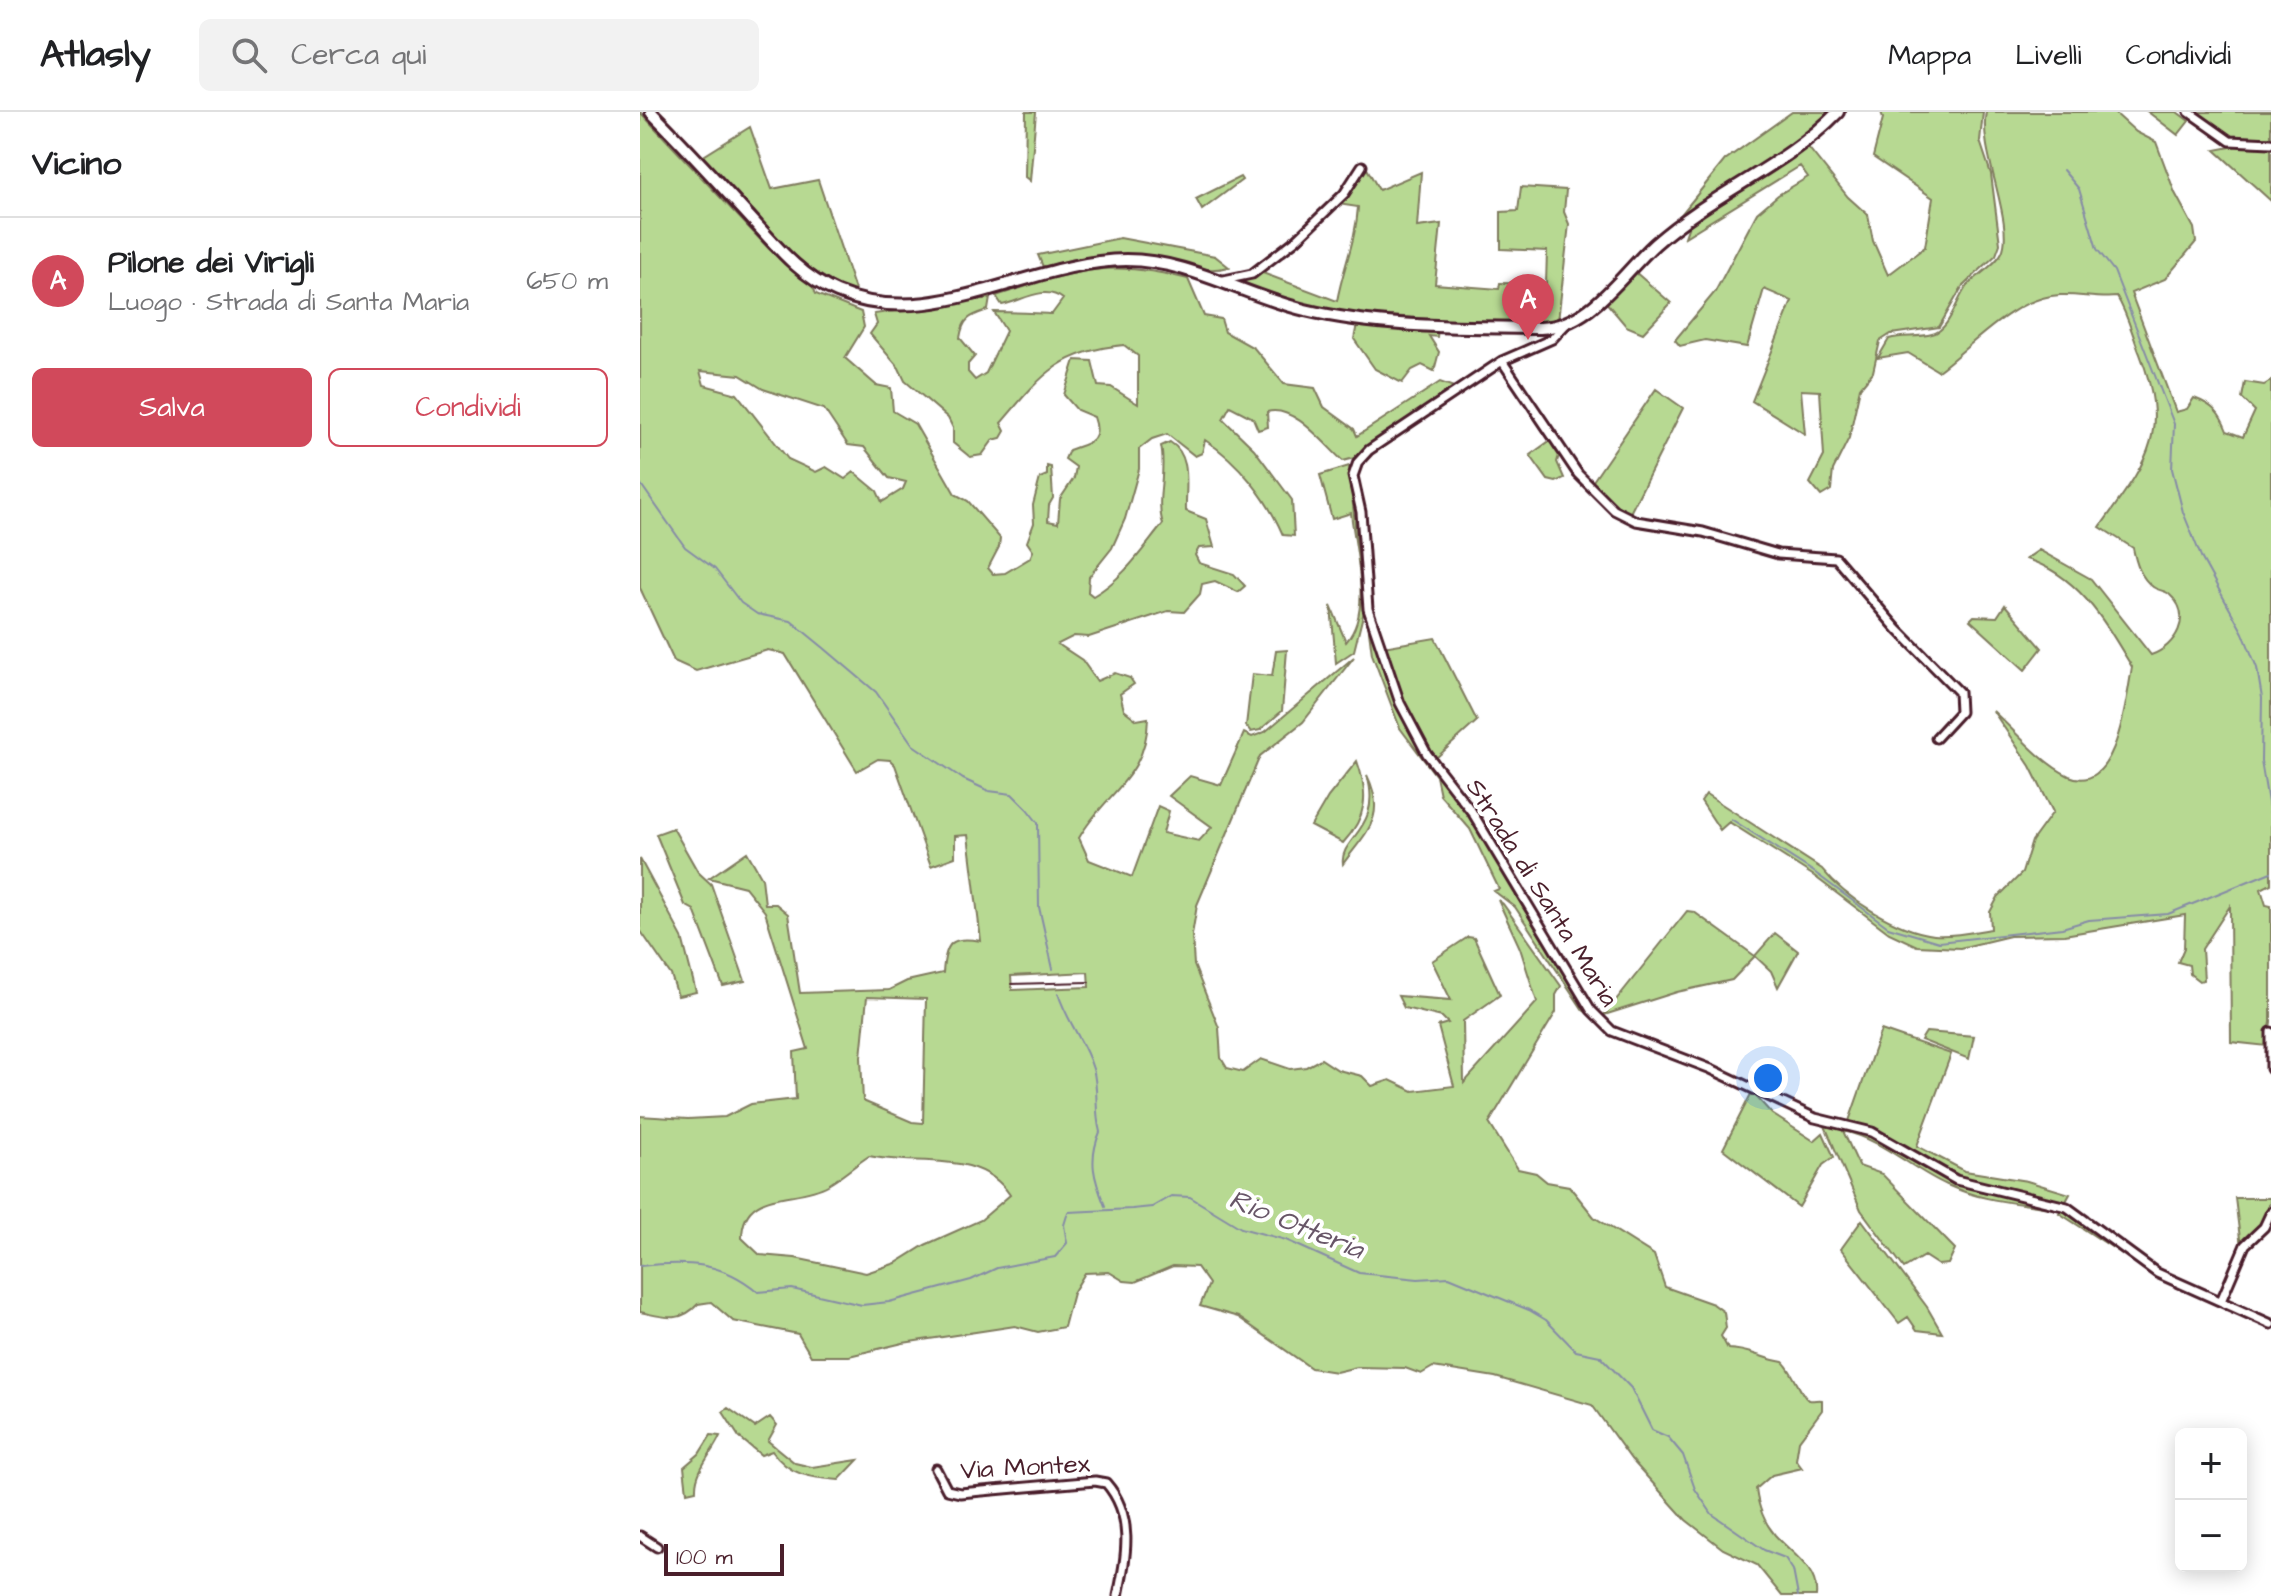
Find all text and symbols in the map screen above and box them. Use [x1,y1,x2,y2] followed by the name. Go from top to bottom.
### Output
[199,19,759,91] search box
[40,29,151,81] text: Atlasly
[227,33,271,77] icon: search
[291,34,426,76] text: Cerca qui
[1888,36,1971,75] text: Mappa
[2015,36,2081,75] text: Livelli
[2125,36,2231,75] text: Condividi
[32,140,121,188] text: Vicino
[108,242,314,284] text: Pilone dei Virigli
[50,263,66,299] text: A
[526,263,608,299] text: 650 m
[1502,274,1554,340] pin: A
[108,284,469,320] text: Luogo · Strada di Santa Maria
[32,368,312,447] button: Salva
[328,368,608,447] button: Condividi
[1457,772,1627,1013] street label: Strada di Santa Maria
[1748,1058,1788,1098] your location
[1223,1180,1371,1270] water label: Rio Otteria
[2175,1428,2247,1572] map controls
[2175,1428,2247,1500] button: +
[959,1446,1092,1488] street label: Via Montex
[2175,1500,2247,1572] button: −
[664,1540,784,1576] scale bar
[676,1542,733,1573] text: 100 m

